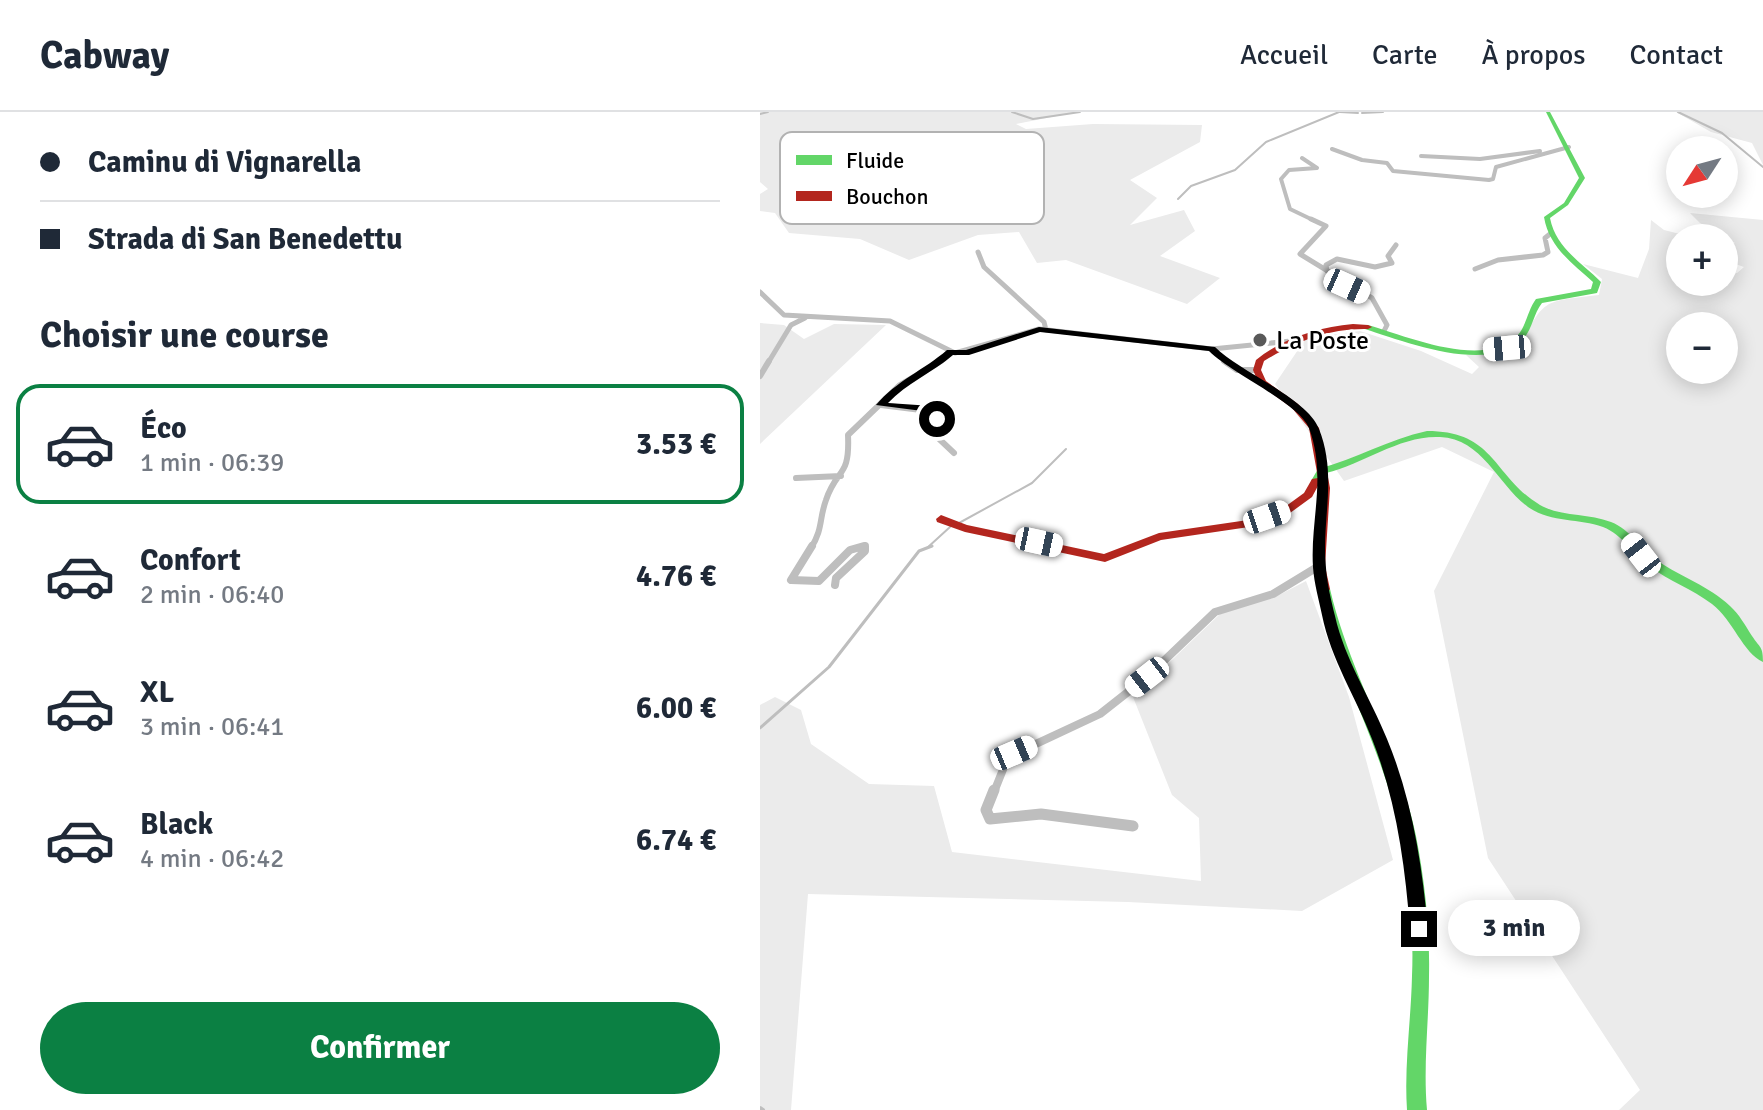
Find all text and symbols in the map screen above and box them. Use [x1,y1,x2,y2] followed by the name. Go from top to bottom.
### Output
[40,32,169,79] text: Cabway
[1240,38,1328,72] text: Accueil
[1372,38,1437,72] text: Carte
[1481,38,1586,72] text: À propos
[1630,38,1723,72] text: Contact
[780,132,1044,224] legend
[1666,136,1738,208] north arrow
[1666,136,1738,384] map controls
[88,144,361,181] text: Caminu di Vignarella
[846,147,904,174] text: Fluide
[846,183,929,210] text: Bouchon
[88,221,402,258] text: Strada di San Benedettu
[1666,224,1738,296] button: +
[1320,265,1374,307] car
[1666,312,1738,384] button: −
[40,313,329,358] text: Choisir une course
[1276,325,1369,357] place label: La Poste
[1251,331,1269,349] marker: La Poste
[1482,334,1532,362] car
[919,401,955,437] route start
[44,408,116,480] icon: car
[140,410,187,447] text: Éco
[636,426,716,463] text: 3.53 €
[140,447,284,479] text: 1 min · 06:39
[1240,498,1294,536] car
[1013,525,1065,559] car
[1617,529,1665,581] car
[44,540,116,612] icon: car
[140,542,241,579] text: Confort
[636,558,716,595] text: 4.76 €
[140,579,284,611] text: 2 min · 06:40
[1121,653,1173,701] car
[44,672,116,744] icon: car
[140,674,174,711] text: XL
[636,690,716,727] text: 6.00 €
[140,711,284,743] text: 3 min · 06:41
[987,733,1041,773] car
[44,804,116,876] icon: car
[140,806,213,843] text: Black
[636,822,716,859] text: 6.74 €
[140,843,284,875] text: 4 min · 06:42
[1447,901,1579,957] callout: 3 min
[1401,911,1437,947] route end
[1483,912,1545,944] text: 3 min
[40,1002,720,1094] button: Confirmer

